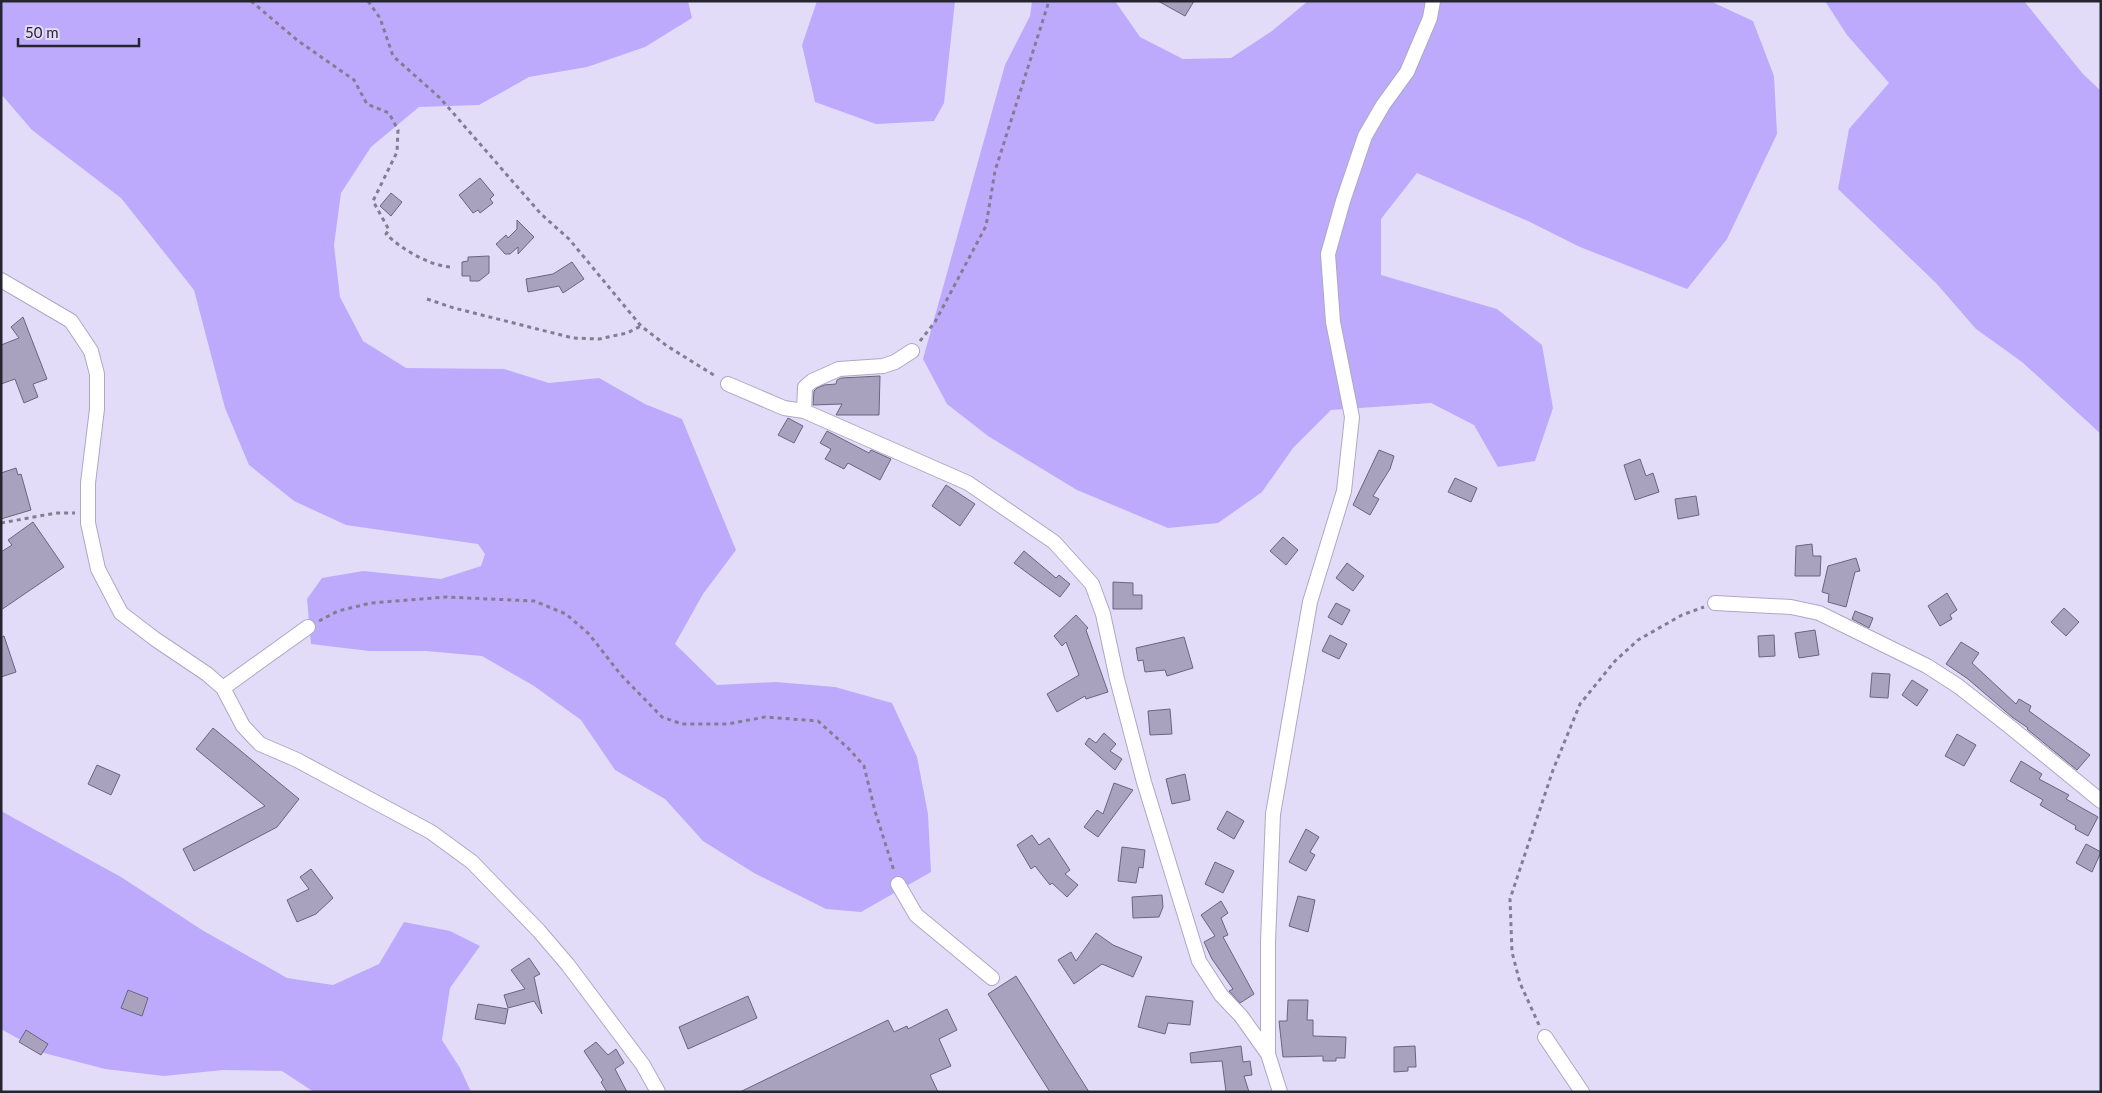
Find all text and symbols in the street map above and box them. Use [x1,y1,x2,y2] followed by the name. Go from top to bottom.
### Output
[18,15,139,47] scale bar
[25,23,59,41] text: 50 m

